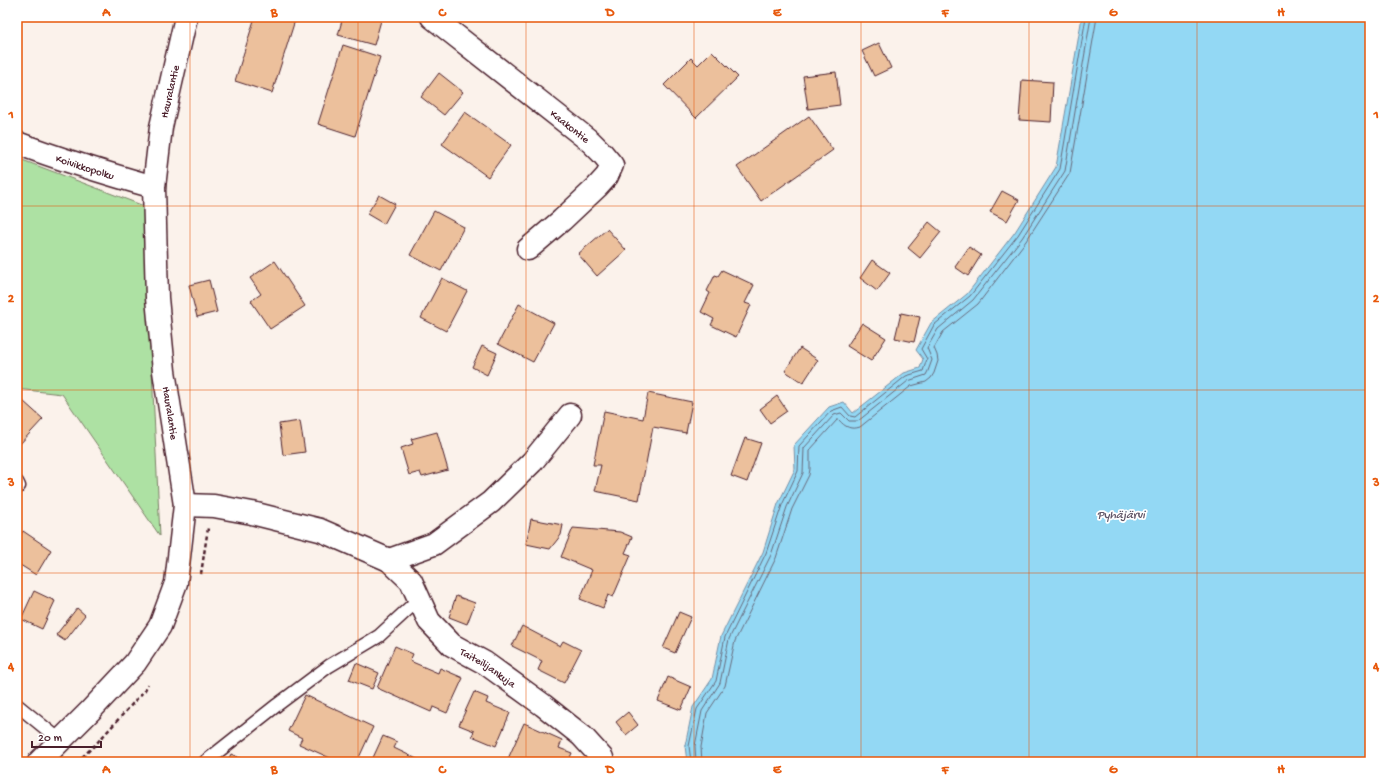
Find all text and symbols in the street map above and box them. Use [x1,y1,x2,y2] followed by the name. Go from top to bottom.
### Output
[101,6,111,21] text: A
[270,6,279,21] text: B
[437,6,447,21] text: C
[605,6,615,21] text: D
[773,6,782,21] text: E
[941,6,950,21] text: F
[1109,6,1118,21] text: G
[1277,6,1285,21] text: H
[159,64,183,119] street label: Hauralantie
[7,108,14,123] text: 1
[547,108,591,147] street label: Kaakontie
[1372,108,1379,123] text: 1
[54,153,115,183] street label: Koivikkopolku
[8,292,15,307] text: 2
[1373,292,1380,307] text: 2
[159,386,179,441] street label: Hauralantie
[7,476,15,491] text: 3
[1372,476,1380,491] text: 3
[1097,509,1146,523] water label: Pyhäjärvi
[456,646,518,692] street label: Taiteilijankuja
[7,660,15,675] text: 4
[1372,660,1380,675] text: 4
[32,723,101,749] scale bar
[38,732,63,746] text: 20 m
[101,763,111,778] text: A
[270,763,279,778] text: B
[437,763,447,778] text: C
[605,763,615,778] text: D
[773,763,782,778] text: E
[941,763,950,778] text: F
[1109,763,1118,778] text: G
[1277,763,1285,778] text: H

